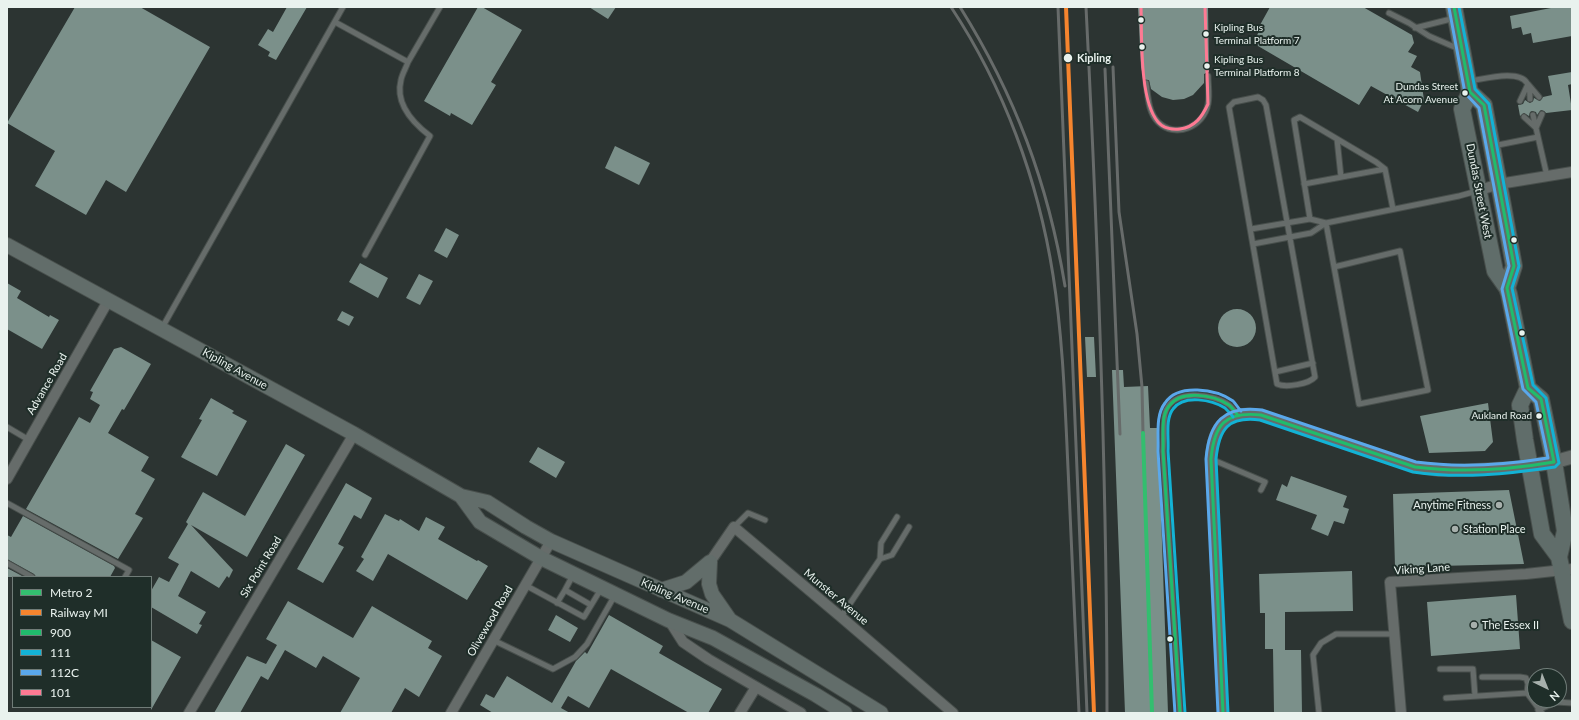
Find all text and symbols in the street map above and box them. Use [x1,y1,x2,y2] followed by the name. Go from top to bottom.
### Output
[1136,15,1146,25] unlabelled marker
[1214,22,1300,46] place label: Kipling Bus Terminal Platform 7
[1201,29,1211,39] marker: Kipling Bus Terminal Platform 7
[1137,42,1147,52] unlabelled marker
[1077,51,1111,65] place label: Kipling
[1062,52,1074,64] marker: Kipling
[1214,54,1300,78] place label: Kipling Bus Terminal Platform 8
[1202,61,1212,71] marker: Kipling Bus Terminal Platform 8
[1384,81,1458,104] place label: Dundas Street At Acorn Avenue
[1460,88,1470,98] marker: Dundas Street At Acorn Avenue
[1463,142,1495,240] street label: Dundas Street West
[1509,235,1519,245] unlabelled marker
[1517,328,1527,338] unlabelled marker
[200,346,270,392] street label: Kipling Avenue
[24,351,70,417] street label: Advance Road
[1471,410,1532,422] place label: Aukland Road
[1534,411,1544,421] marker: Aukland Road
[1413,498,1491,512] place label: Anytime Fitness
[1494,500,1504,510] marker: Anytime Fitness
[1463,522,1526,536] place label: Station Place
[1450,524,1460,534] marker: Station Place
[238,534,284,600] street label: Six Point Road
[1394,560,1450,578] street label: Viking Lane
[801,566,871,628] street label: Munster Avenue
[12,576,152,708] legend
[639,576,711,616] street label: Kipling Avenue
[464,583,516,659] street label: Olivewood Road
[50,585,93,600] text: Metro 2
[50,605,108,620] text: Railway MI
[1482,618,1539,632] place label: The Essex II
[1469,620,1479,630] marker: The Essex II
[50,625,71,640] text: 900
[1165,634,1175,644] unlabelled marker
[50,645,71,660] text: 111
[50,665,79,680] text: 112C
[1527,668,1567,708] north arrow
[50,685,71,700] text: 101
[1547,689,1562,704] text: N

